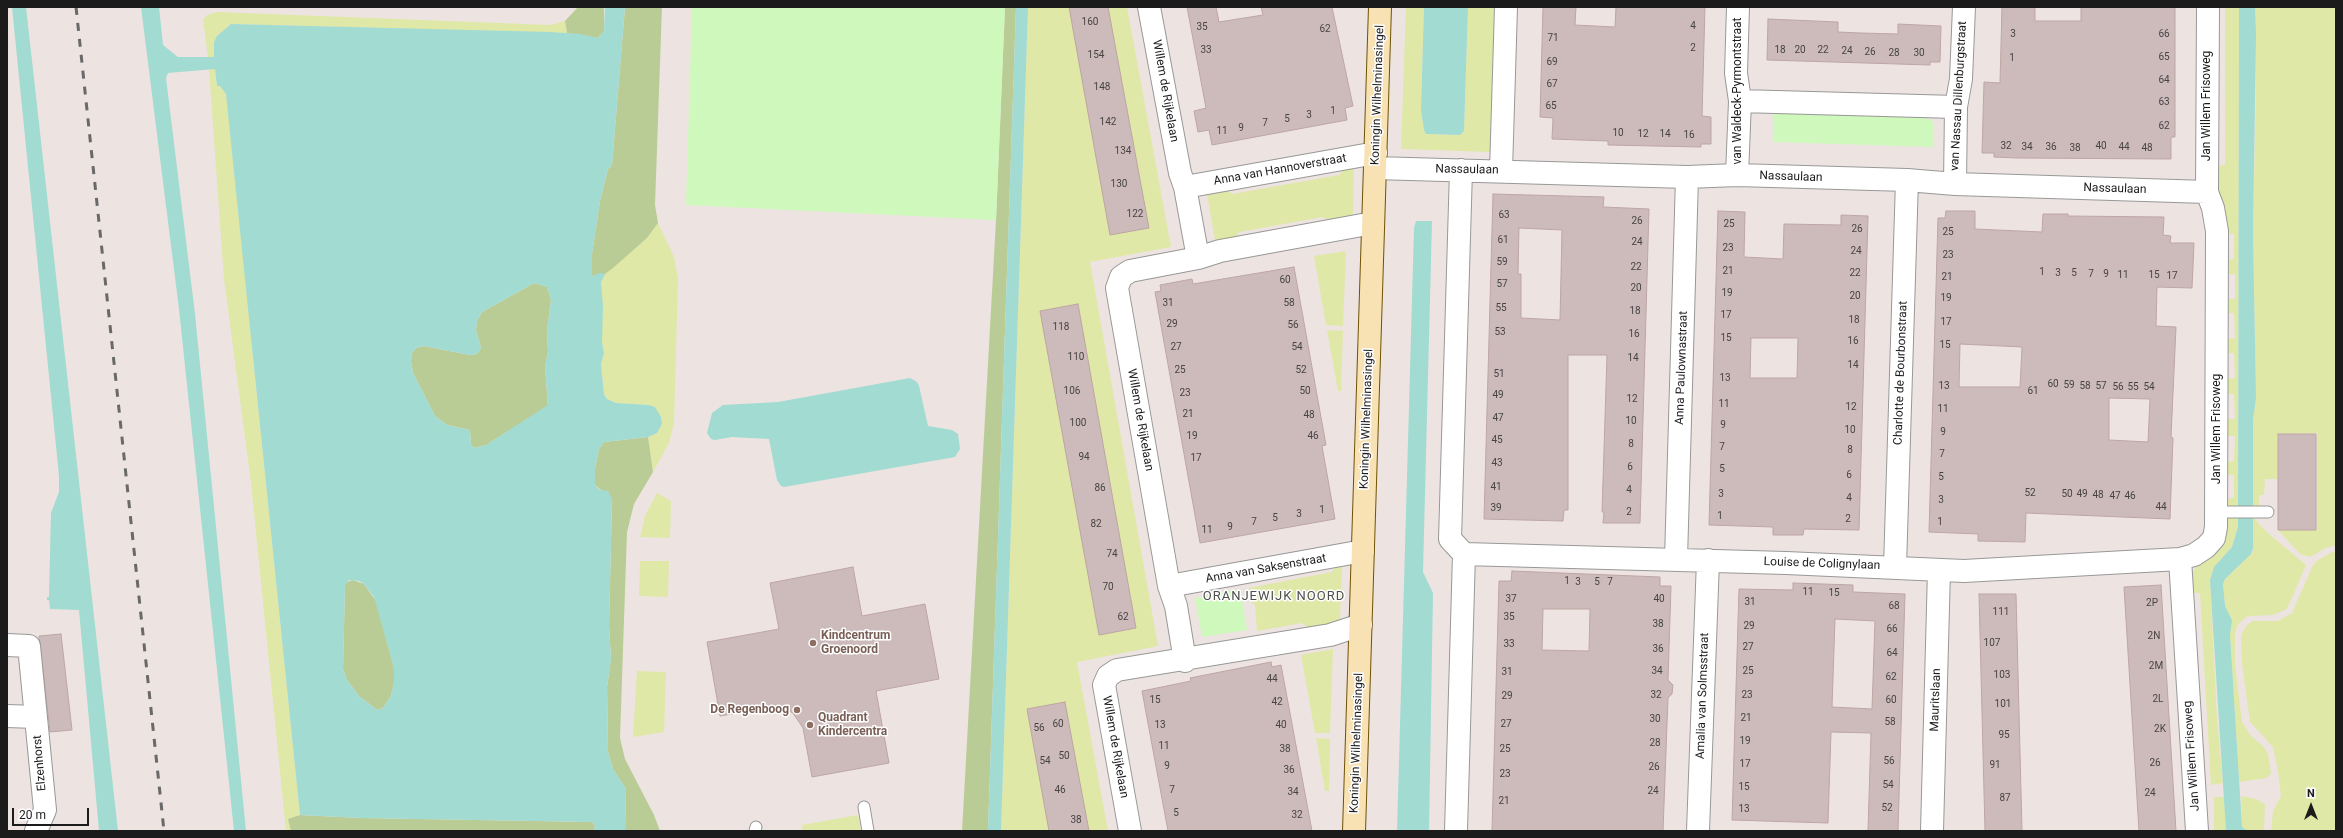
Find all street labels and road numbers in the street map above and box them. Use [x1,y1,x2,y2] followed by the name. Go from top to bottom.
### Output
[1731,18,1745,164] street label: van Waldeck-Pyrmontstraat
[1948,21,1970,171] street label: van Nassau Dillenburgstraat
[1368,25,1388,165] street label: Koningin Wilhelminasingel
[1149,39,1181,143] street label: Willem de Rijkelaan
[2200,51,2214,161] street label: Jan Willem Frisoweg
[1212,151,1348,189] street label: Anna van Hannoverstraat
[1435,162,1499,178] street label: Nassaulaan
[1759,169,1823,185] street label: Nassaulaan
[2083,181,2147,197] street label: Nassaulaan
[1891,301,1911,445] street label: Charlotte de Bourbonstraat
[1673,311,1691,425] street label: Anna Paulownastraat
[1357,349,1377,489] street label: Koningin Wilhelminasingel
[1124,368,1156,472] street label: Willem de Rijkelaan
[2210,374,2224,484] street label: Jan Willem Frisoweg
[1205,551,1327,587] street label: Anna van Saksenstraat
[1763,555,1881,573] street label: Louise de Colignylaan
[1694,632,1712,760] street label: Amalia van Solmsstraat
[1928,668,1944,732] street label: Mauritslaan
[1347,673,1367,813] street label: Koningin Wilhelminasingel
[1099,695,1131,799] street label: Willem de Rijkelaan
[2181,700,2203,812] street label: Jan Willem Frisoweg
[30,734,50,792] street label: Elzenhorst

